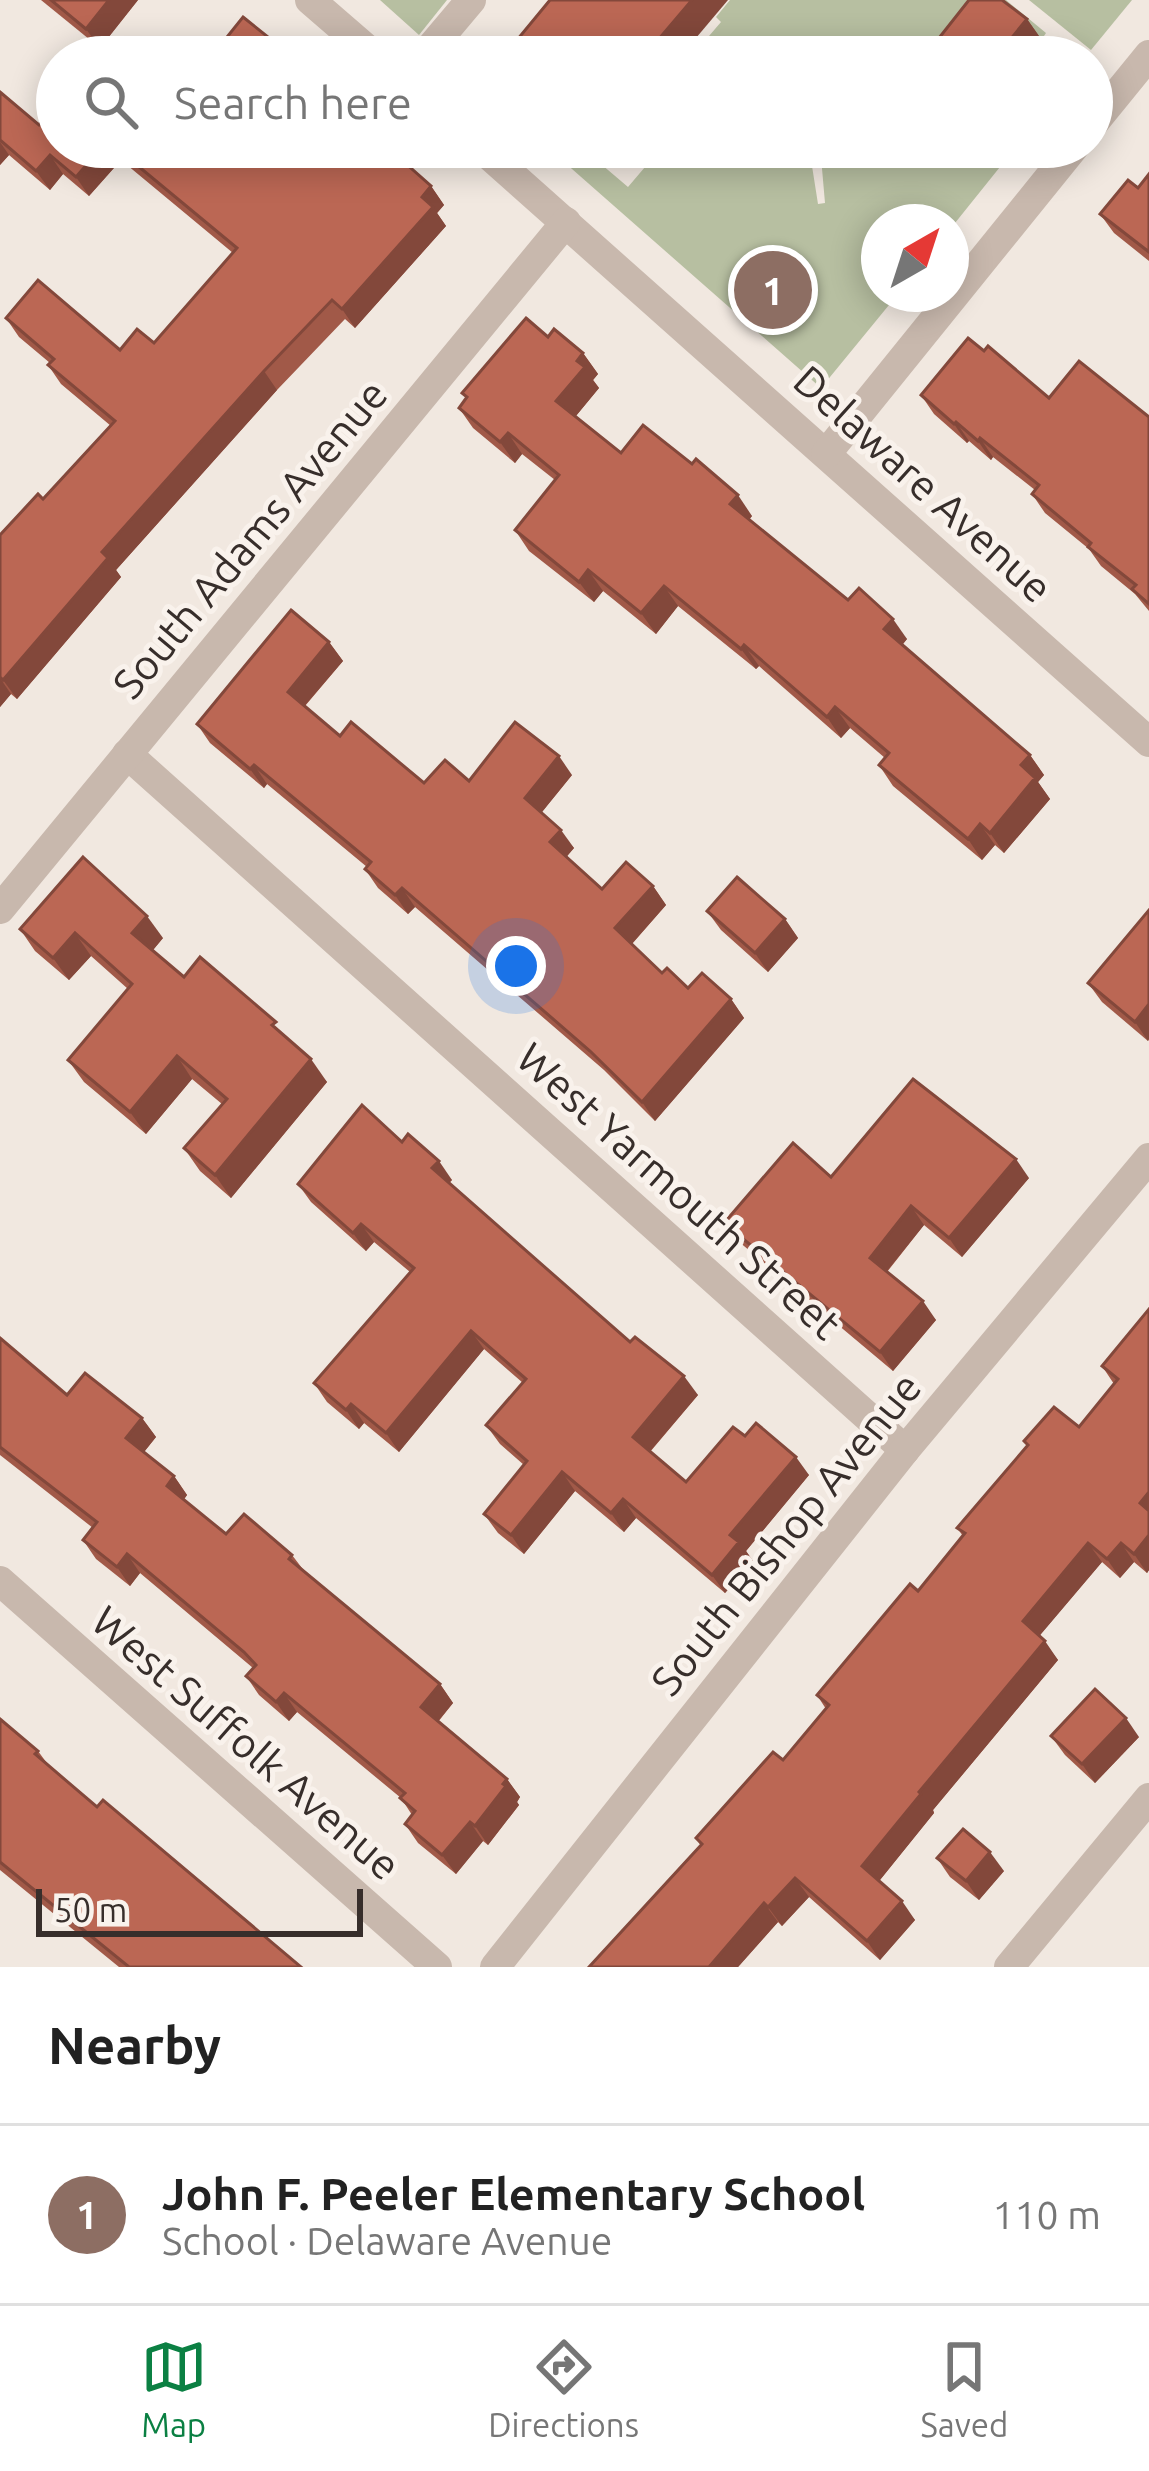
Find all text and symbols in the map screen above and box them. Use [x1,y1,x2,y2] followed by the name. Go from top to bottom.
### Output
[36,36,1113,168] search box
[78,69,144,135] icon: search
[174,77,412,128] text: Search here
[861,204,969,312] north arrow
[734,245,812,335] pin: 1
[785,356,1062,611] street label: Delaware Avenue
[103,370,396,707] street label: South Adams Avenue
[486,936,546,996] your location
[508,1033,850,1348] street label: West Yarmouth Street
[641,1363,930,1704] street label: South Bishop Avenue
[83,1596,410,1889] street label: West Suffolk Avenue
[36,1883,363,1936] scale bar
[54,1891,127,1928] text: 50 m
[48,2016,221,2074] text: Nearby
[162,2168,865,2219] text: John F. Peeler Elementary School
[76,2193,98,2236] text: 1
[992,2193,1101,2236] text: 110 m
[162,2219,612,2262] text: School · Delaware Avenue
[141,2334,207,2443] tab: Map
[488,2334,639,2443] tab: Directions
[920,2334,1008,2443] tab: Saved

